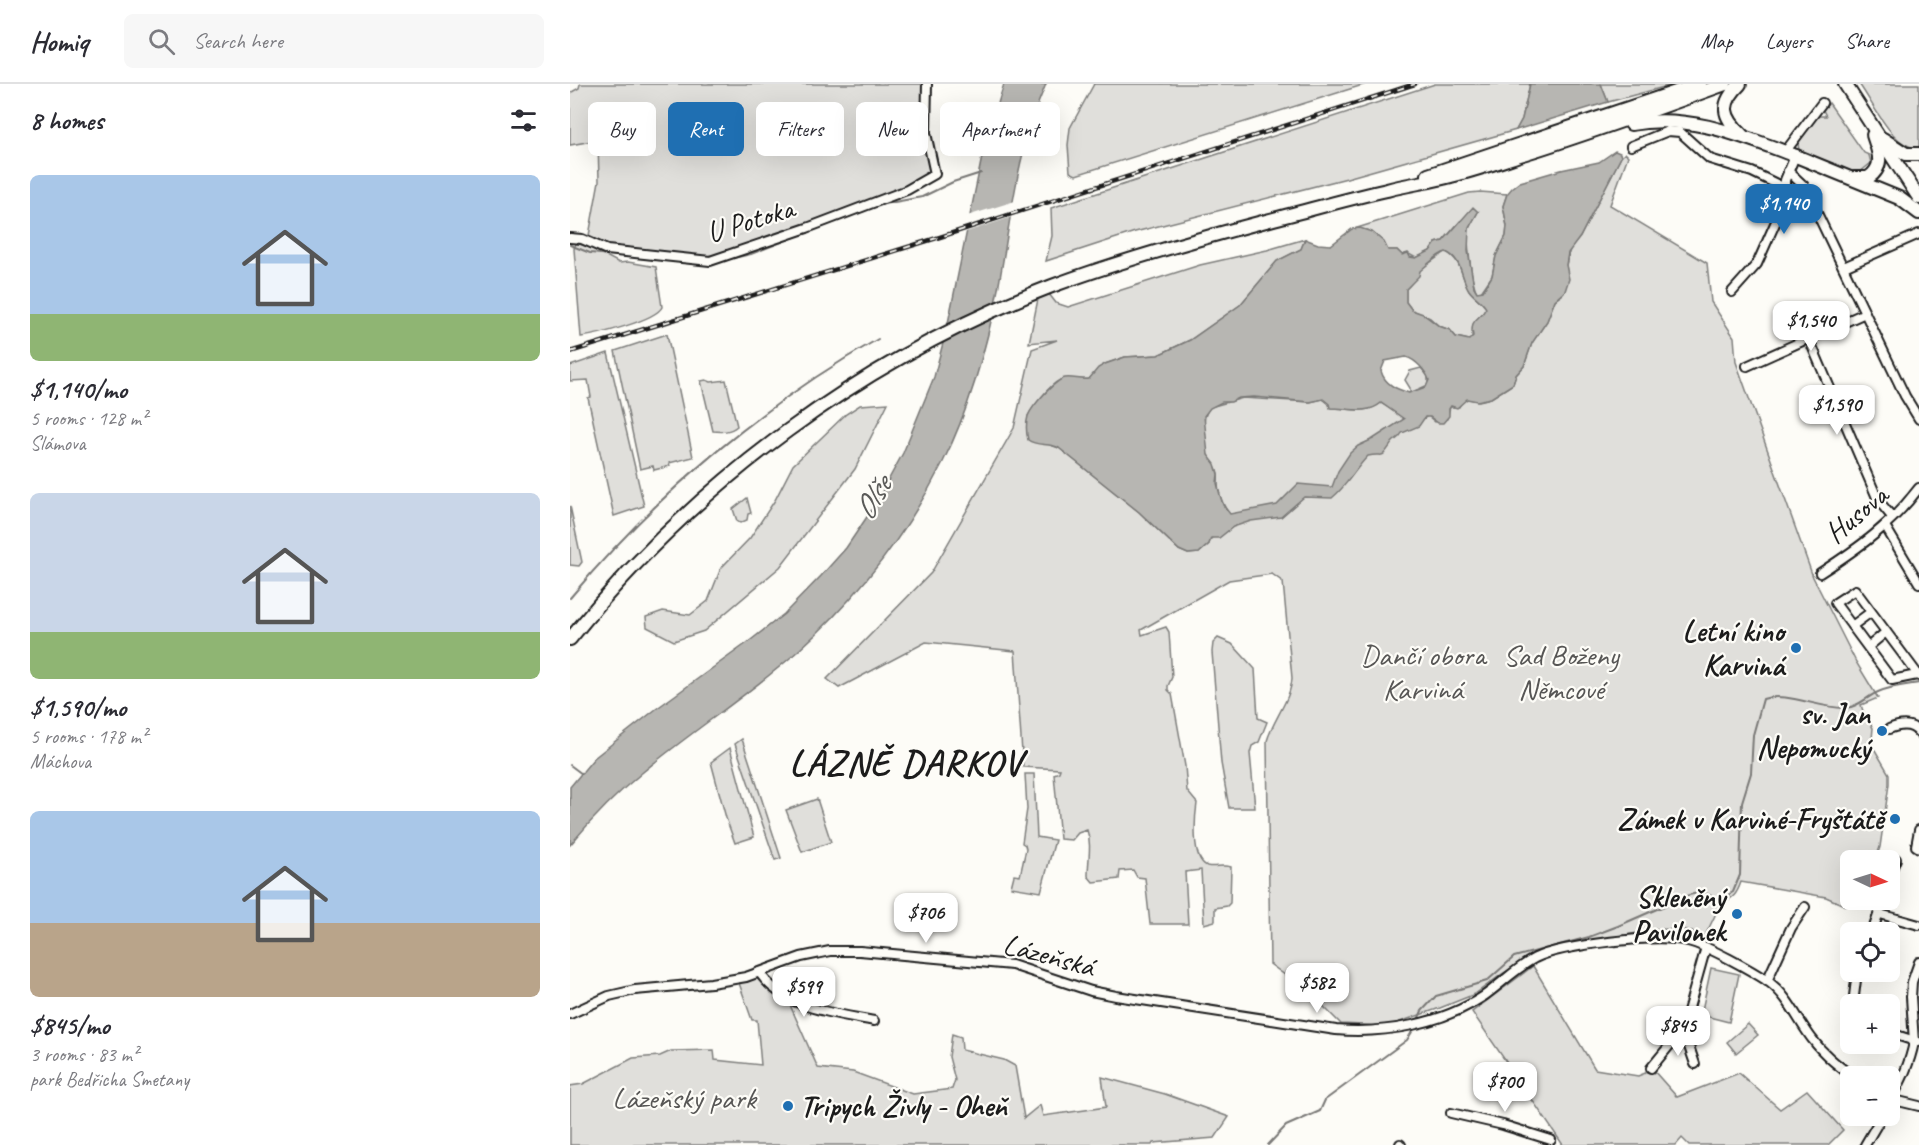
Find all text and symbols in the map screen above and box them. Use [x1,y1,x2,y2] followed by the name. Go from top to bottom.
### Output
[124,14,544,68] search box
[30,24,88,59] text: Homiq
[145,25,178,58] icon: search
[193,27,283,55] text: Search here
[1700,28,1733,54] text: Map
[1766,28,1812,54] text: Layers
[1845,28,1889,54] text: Share
[588,102,656,156] chip: Buy
[668,102,744,156] chip: Rent
[756,102,844,156] chip: Filters
[856,102,928,156] chip: New
[940,102,1060,156] chip: Apartment
[30,104,103,137] text: 8 homes
[507,104,540,137] icon: filters
[1735,184,1833,235] pin: $1,140
[702,188,801,251] street label: U Potoka
[1760,191,1808,216] text: $1,140
[231,214,339,322] icon: home
[1762,301,1860,352] pin: $1,540
[1787,308,1835,333] text: $1,540
[30,373,127,406] text: $1,140/mo
[1788,385,1886,436] pin: $1,590
[1813,392,1861,417] text: $1,590
[30,406,147,431] text: 5 rooms · 128 m²
[30,431,86,456] text: Slámova
[844,465,904,527] water label: Olše
[1817,475,1897,551] street label: Husova
[231,532,339,640] icon: home
[1683,612,1787,684] place label: Letní kino Karviná
[1361,636,1488,708] park label: Dančí obora Karviná
[1503,636,1620,708] park label: Sad Boženy Němcové
[1789,641,1803,655] marker: Letní kino Karviná
[30,691,126,724] text: $1,590/mo
[1757,695,1874,767] place label: sv. Jan Nepomucký
[30,724,147,749] text: 5 rooms · 178 m²
[1875,724,1889,738] marker: sv. Jan Nepomucký
[789,740,1028,786] district label: LÁZNĚ DARKOV
[30,749,91,774] text: Máchova
[1617,800,1888,839] place label: Zámek v Karviné-Fryštátě
[1888,812,1902,826] marker: Zámek v Karviné-Fryštátě
[231,850,339,958] icon: home
[1840,850,1900,910] north arrow
[1840,850,1900,1126] map controls
[1632,878,1729,950] place label: Skleněný Pavilonek
[890,893,962,944] pin: $706
[908,900,944,925] text: $706
[1730,907,1744,921] marker: Skleněný Pavilonek
[1840,922,1900,982] button: locate
[999,925,1102,986] street label: Lázeňská
[1281,963,1353,1014] pin: $582
[768,967,840,1018] pin: $599
[1299,970,1335,995] text: $582
[786,974,822,999] text: $599
[1840,994,1900,1054] button: +
[1642,1006,1714,1057] pin: $845
[30,1009,110,1042] text: $845/mo
[1660,1013,1696,1038] text: $845
[30,1042,138,1067] text: 3 rooms · 83 m²
[1469,1062,1541,1113] pin: $700
[1840,1066,1900,1126] button: −
[30,1067,189,1092] text: park Bedřicha Smetany
[1487,1069,1523,1094] text: $700
[612,1079,758,1117] park label: Lázeňský park
[800,1087,1010,1125] place label: Tripych Živly - Oheň
[781,1099,795,1113] marker: Tripych Živly - Oheň

